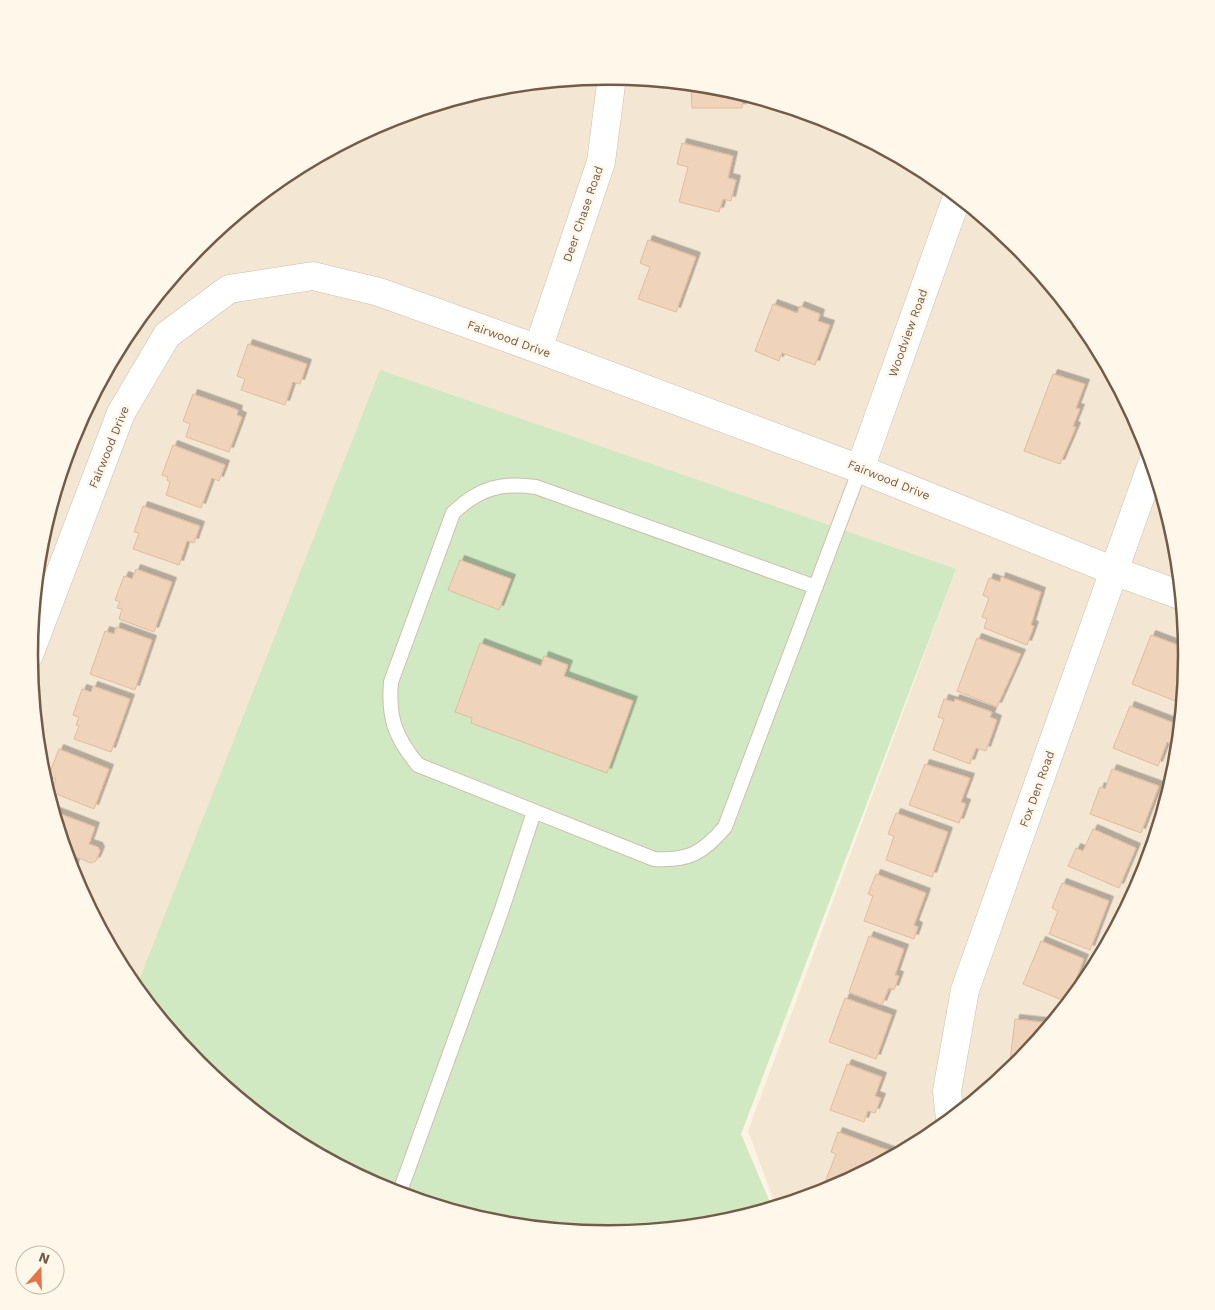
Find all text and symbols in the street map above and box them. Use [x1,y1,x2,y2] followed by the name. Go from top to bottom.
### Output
[560,164,606,264] street label: Deer Chase Road
[886,287,930,379] street label: Woodview Road
[466,317,552,361] street label: Fairwood Drive
[86,404,132,490] street label: Fairwood Drive
[846,457,932,503] street label: Fairwood Drive
[1017,749,1057,829] street label: Fox Den Road
[15,1245,65,1295] north arrow
[37,1248,52,1267] text: N

